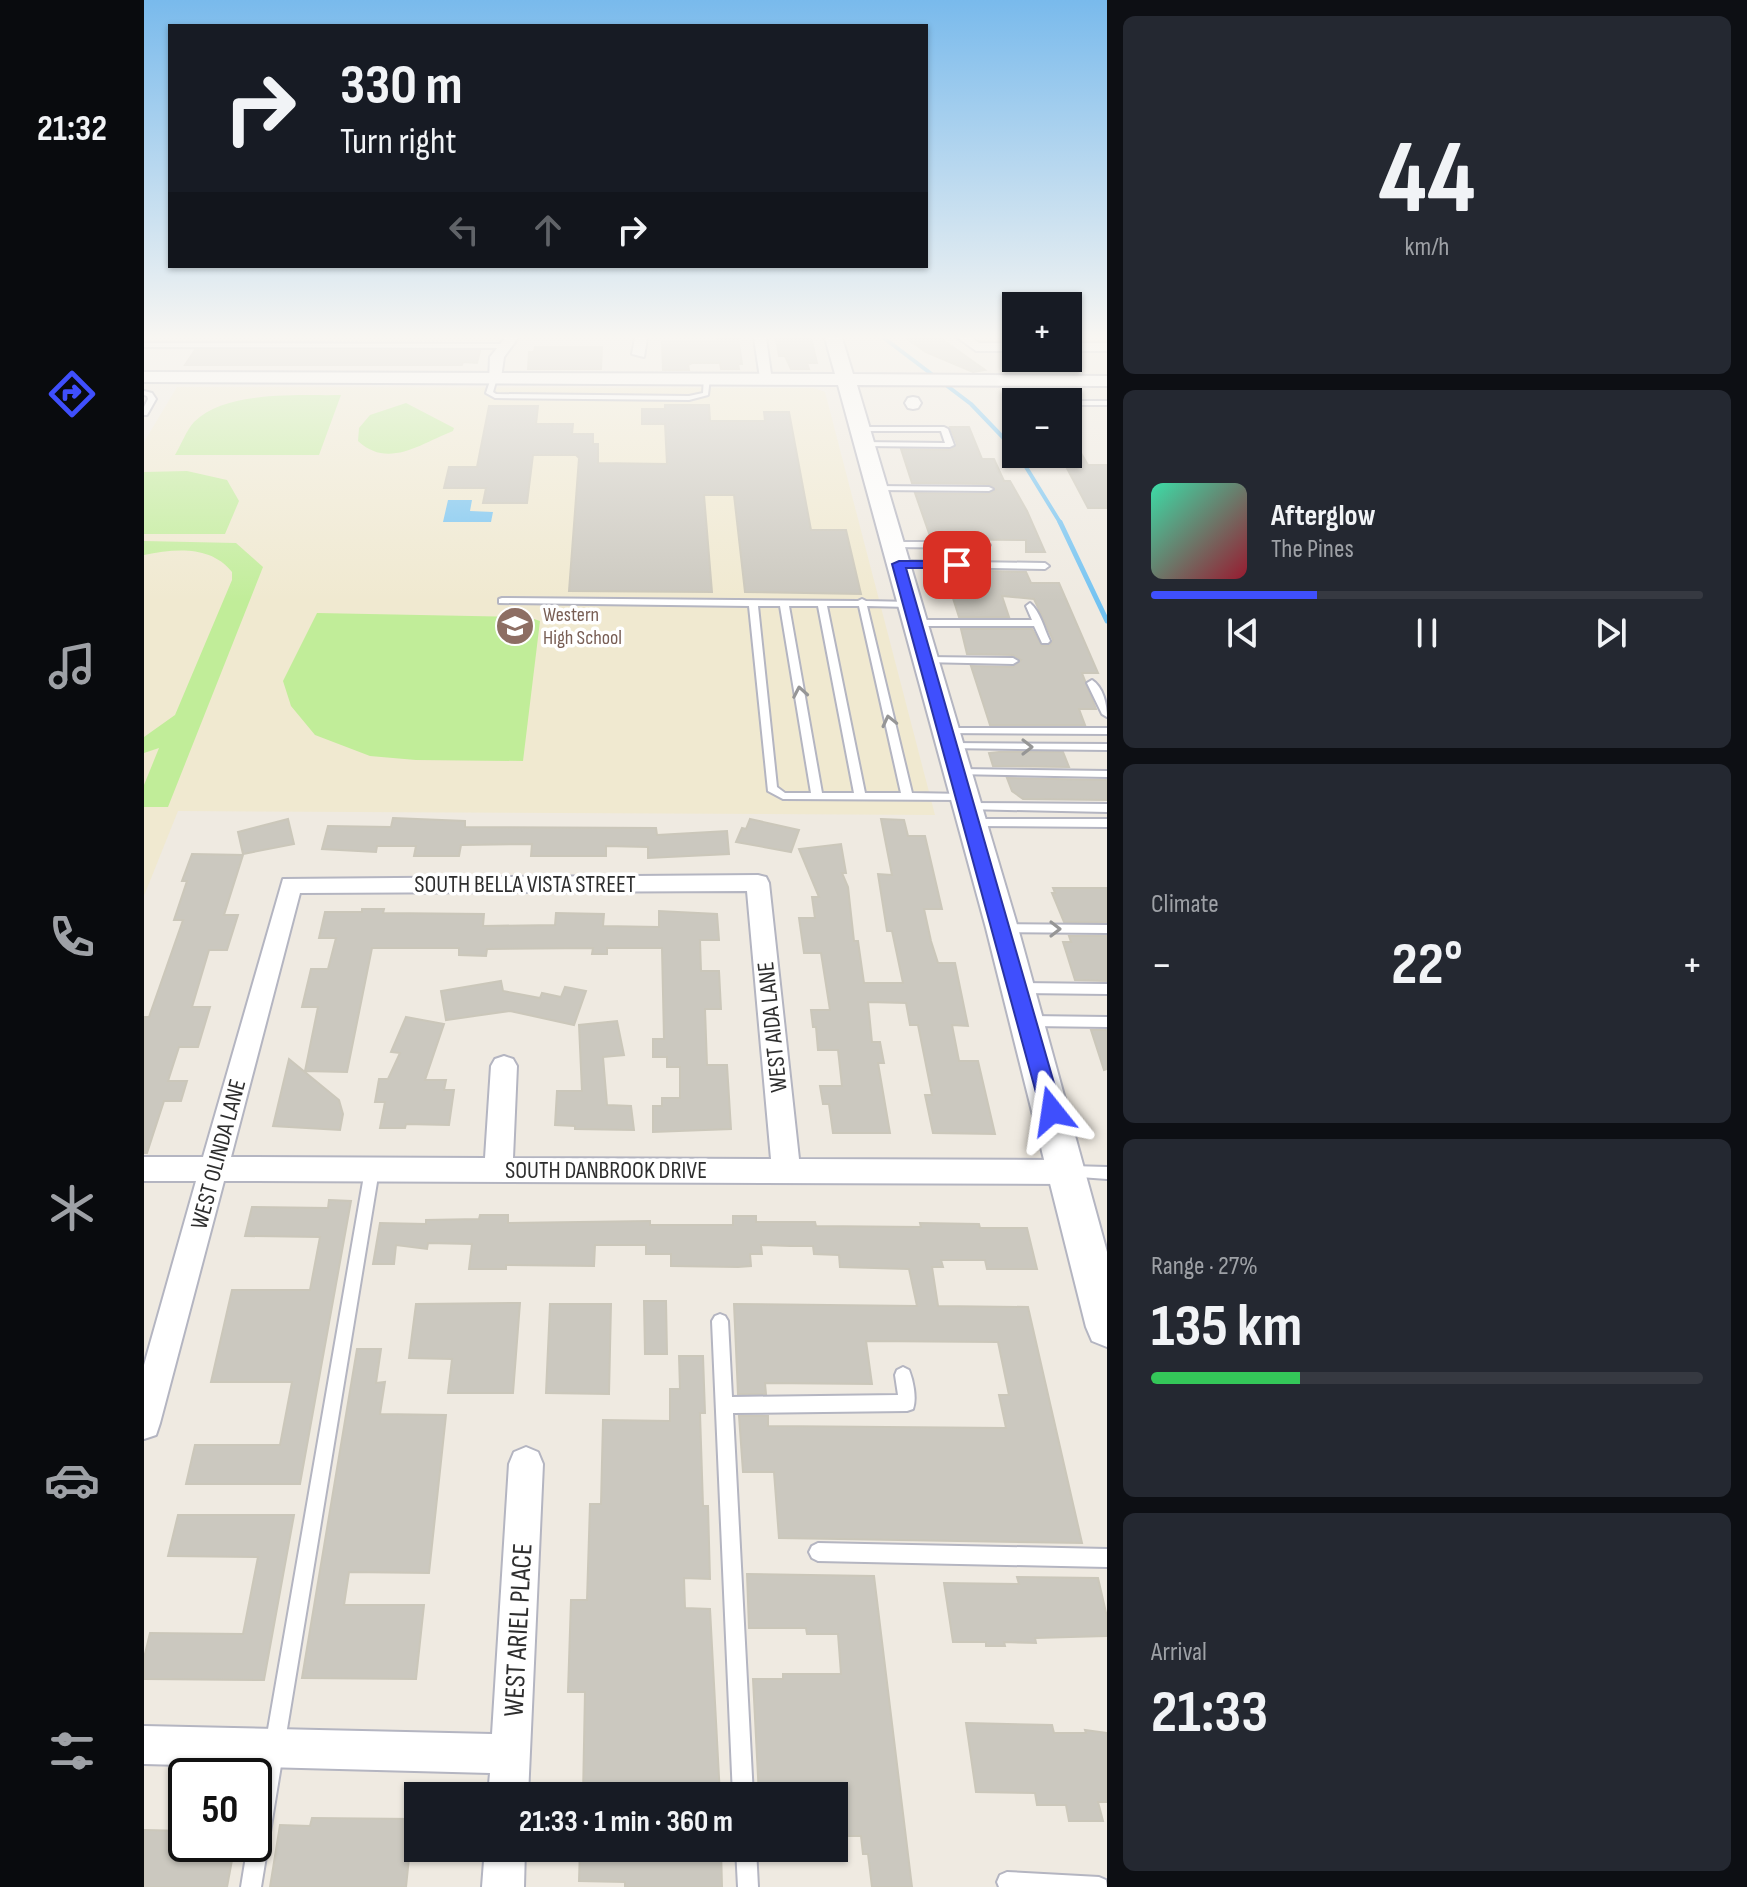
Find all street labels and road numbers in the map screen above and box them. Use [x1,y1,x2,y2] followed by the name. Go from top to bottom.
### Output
[414,870,636,899] street label: SOUTH BELLA VISTA STREET
[751,960,794,1094] street label: WEST AIDA LANE
[185,1076,252,1232] street label: WEST OLINDA LANE
[505,1156,707,1185] street label: SOUTH DANBROOK DRIVE
[497,1543,540,1718] street label: WEST ARIEL PLACE

